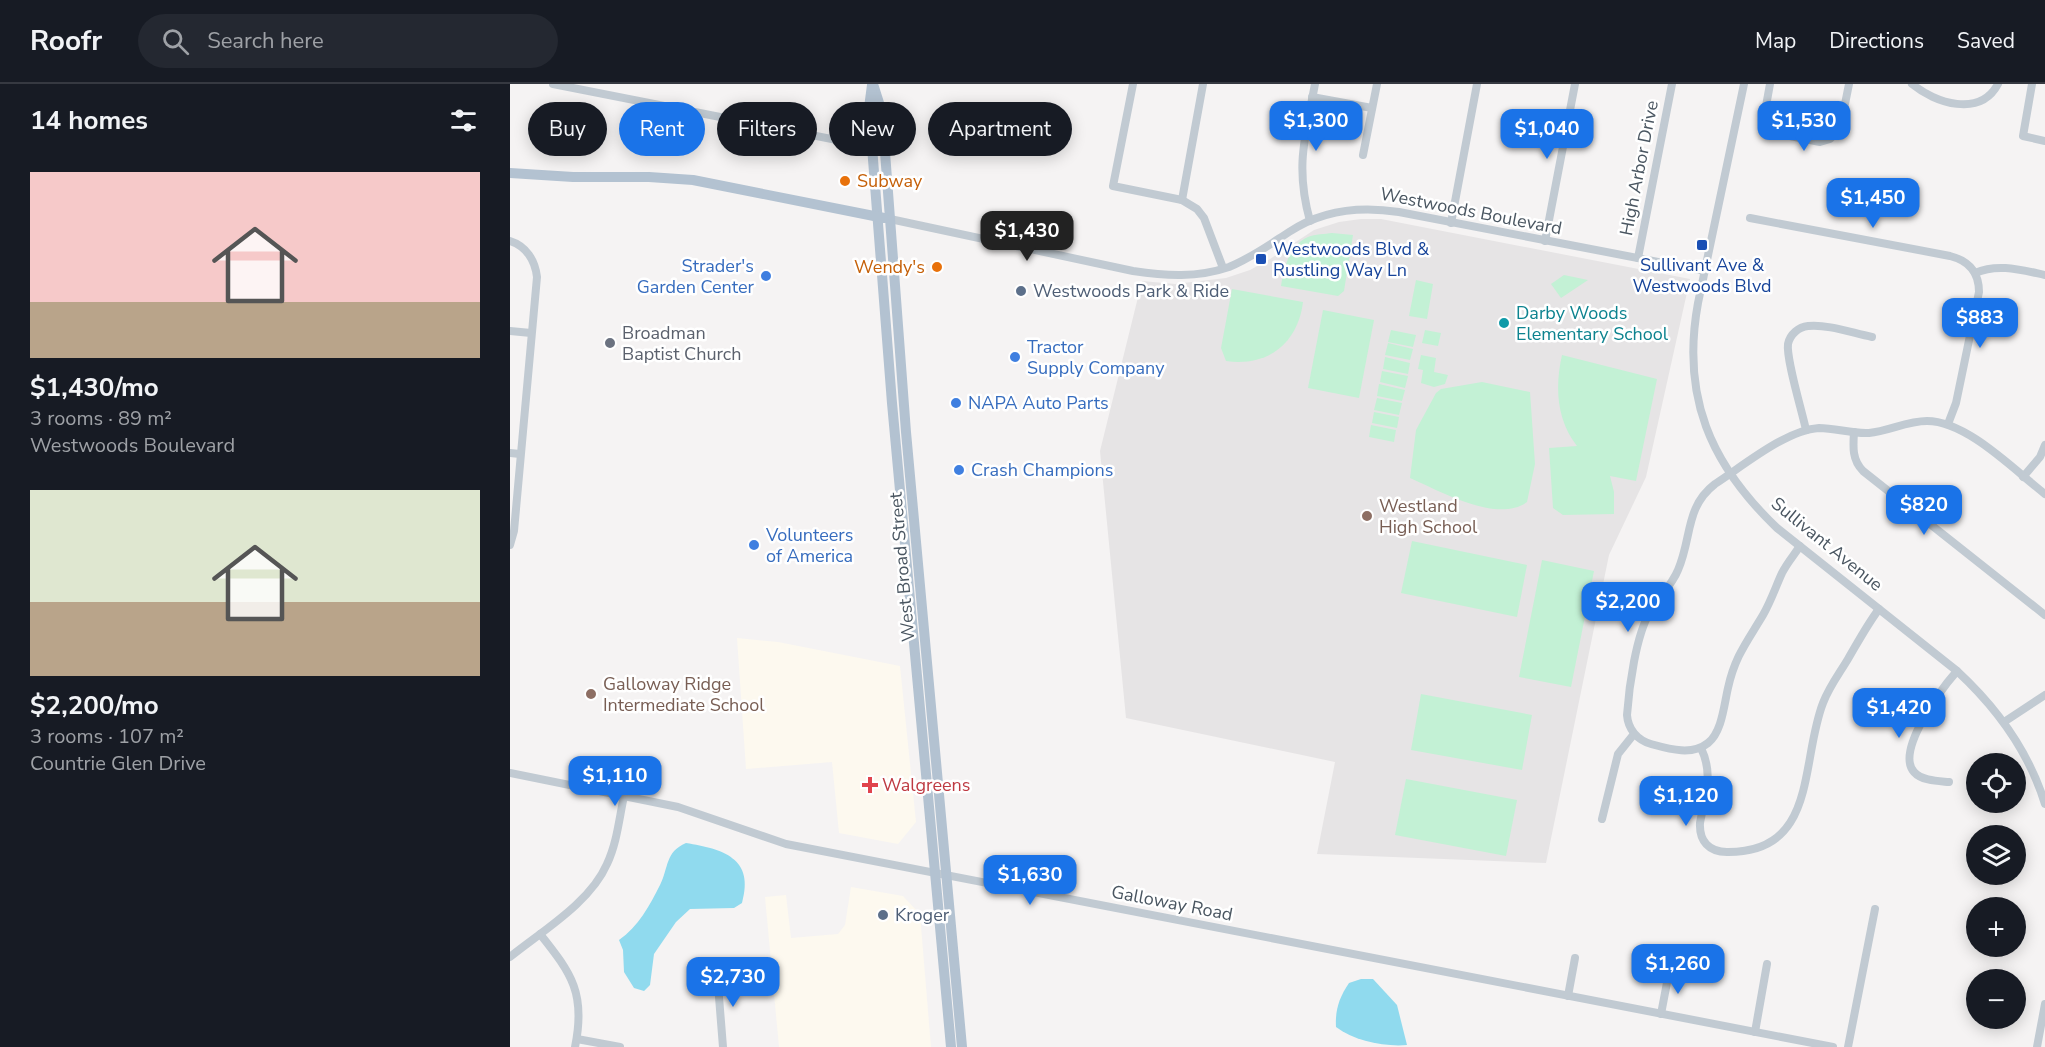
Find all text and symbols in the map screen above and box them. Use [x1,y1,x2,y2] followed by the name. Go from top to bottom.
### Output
[138,14,558,68] search box
[30,22,102,60] text: Roofr
[159,25,192,58] icon: search
[207,26,324,56] text: Search here
[1755,27,1796,55] text: Map
[1829,27,1924,55] text: Directions
[1957,27,2015,55] text: Saved
[1614,98,1664,238] street label: High Arbor Drive
[1267,101,1365,152] pin: $1,300
[1755,101,1853,152] pin: $1,530
[528,102,607,156] chip: Buy
[619,102,705,156] chip: Rent
[717,102,817,156] chip: Filters
[829,102,916,156] chip: New
[928,102,1072,156] chip: Apartment
[30,103,148,138] text: 14 homes
[447,104,480,137] icon: filters
[1284,107,1348,134] text: $1,300
[1772,107,1836,134] text: $1,530
[1498,109,1596,160] pin: $1,040
[1515,115,1579,142] text: $1,040
[857,169,923,193] place label: Subway
[838,174,852,188] marker: Subway
[1824,178,1922,229] pin: $1,450
[1378,182,1564,240] street label: Westwoods Boulevard
[1841,184,1905,211] text: $1,450
[201,211,309,319] icon: home
[978,211,1076,262] pin: $1,430
[995,217,1059,244] text: $1,430
[1273,237,1430,282] place label: Westwoods Blvd & Rustling Way Ln
[1695,238,1709,252] marker: Sullivant Ave & Westwoods Blvd
[1254,252,1268,266] marker: Westwoods Blvd & Rustling Way Ln
[1632,253,1772,298] place label: Sullivant Ave & Westwoods Blvd
[637,254,755,299] place label: Strader's Garden Center
[854,255,925,279] place label: Wendy's
[930,260,944,274] marker: Wendy's
[759,269,773,283] marker: Strader's Garden Center
[1033,279,1229,303] place label: Westwoods Park & Ride
[1014,284,1028,298] marker: Westwoods Park & Ride
[1944,298,2016,349] pin: $883
[1516,301,1669,346] place label: Darby Woods Elementary School
[1956,304,2004,331] text: $883
[1497,316,1511,330] marker: Darby Woods Elementary School
[622,321,741,366] place label: Broadman Baptist Church
[1027,335,1165,380] place label: Tractor Supply Company
[603,336,617,350] marker: Broadman Baptist Church
[1008,350,1022,364] marker: Tractor Supply Company
[30,370,159,405] text: $1,430/mo
[968,391,1109,415] place label: NAPA Auto Parts
[949,396,963,410] marker: NAPA Auto Parts
[30,405,172,432] text: 3 rooms · 89 m²
[30,432,235,459] text: Westwoods Boulevard
[971,458,1113,482] place label: Crash Champions
[952,463,966,477] marker: Crash Champions
[1888,485,1960,536] pin: $820
[883,490,920,643] street label: West Broad Street
[1900,491,1948,518] text: $820
[1766,492,1888,596] street label: Sullivant Avenue
[1379,494,1478,539] place label: Westland High School
[1360,509,1374,523] marker: Westland High School
[765,523,853,568] place label: Volunteers of America
[201,529,309,637] icon: home
[747,538,761,552] marker: Volunteers of America
[1579,582,1677,633] pin: $2,200
[1596,588,1660,615] text: $2,200
[603,672,765,717] place label: Galloway Ridge Intermediate School
[584,687,598,701] marker: Galloway Ridge Intermediate School
[30,688,159,723] text: $2,200/mo
[1850,688,1948,739] pin: $1,420
[1867,694,1931,721] text: $1,420
[30,723,184,750] text: 3 rooms · 107 m²
[30,750,206,777] text: Countrie Glen Drive
[1966,753,2026,1029] map controls
[1966,753,2026,813] button: locate
[566,756,664,807] pin: $1,110
[583,762,647,789] text: $1,110
[882,773,970,797] place label: Walgreens
[1637,776,1735,827] pin: $1,120
[863,778,877,792] marker: Walgreens
[1654,782,1718,809] text: $1,120
[1966,825,2026,885] button: layers
[981,855,1079,906] pin: $1,630
[998,861,1062,888] text: $1,630
[1109,879,1235,927] street label: Galloway Road
[1966,897,2026,957] button: +
[895,903,950,927] place label: Kroger
[876,908,890,922] marker: Kroger
[1629,944,1727,995] pin: $1,260
[1646,950,1710,977] text: $1,260
[684,957,782,1008] pin: $2,730
[701,963,765,990] text: $2,730
[1966,969,2026,1029] button: −

